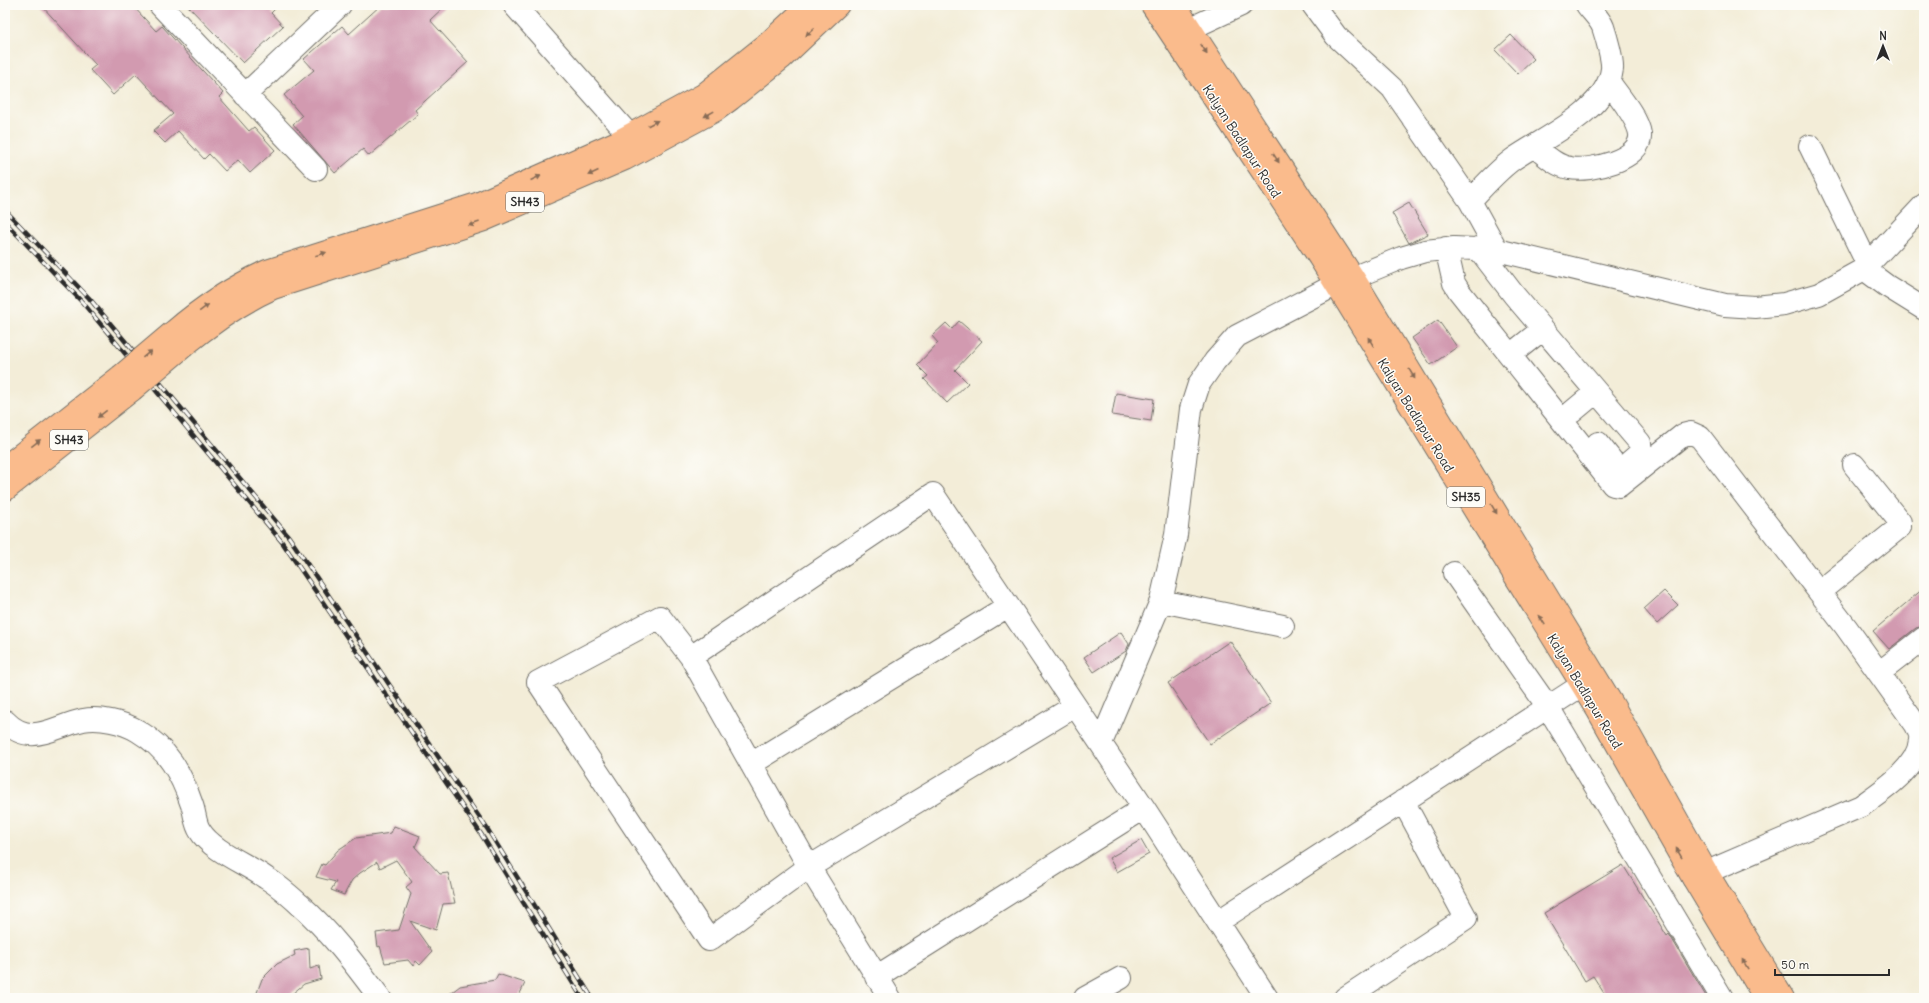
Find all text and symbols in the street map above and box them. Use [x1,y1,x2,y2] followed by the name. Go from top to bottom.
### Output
[1863,26,1903,66] north arrow
[805,27,814,36] one-way arrow
[1879,29,1887,43] text: N
[1200,44,1208,54] one-way arrow
[1199,82,1285,201] street label: Kalyan Badlapur Road
[703,111,715,117] one-way arrow
[648,120,659,126] one-way arrow
[1272,152,1279,164] one-way arrow
[587,169,599,176] one-way arrow
[530,175,541,181] one-way arrow
[506,192,544,212] road number: SH43
[467,221,479,227] one-way arrow
[315,251,327,257] one-way arrow
[198,303,209,312] one-way arrow
[1367,336,1374,348] one-way arrow
[141,349,152,358] one-way arrow
[1374,355,1458,476] street label: Kalyan Badlapur Road
[1409,368,1416,380] one-way arrow
[96,410,107,418] one-way arrow
[50,430,88,450] road number: SH43
[30,438,41,447] one-way arrow
[1447,487,1485,507] road number: SH35
[1491,503,1498,515] one-way arrow
[1538,614,1545,626] one-way arrow
[1543,631,1626,752] street label: Kalyan Badlapur Road
[1675,847,1682,858] one-way arrow
[1775,951,1889,977] scale bar
[1781,957,1810,972] text: 50 m
[1741,959,1748,970] one-way arrow

